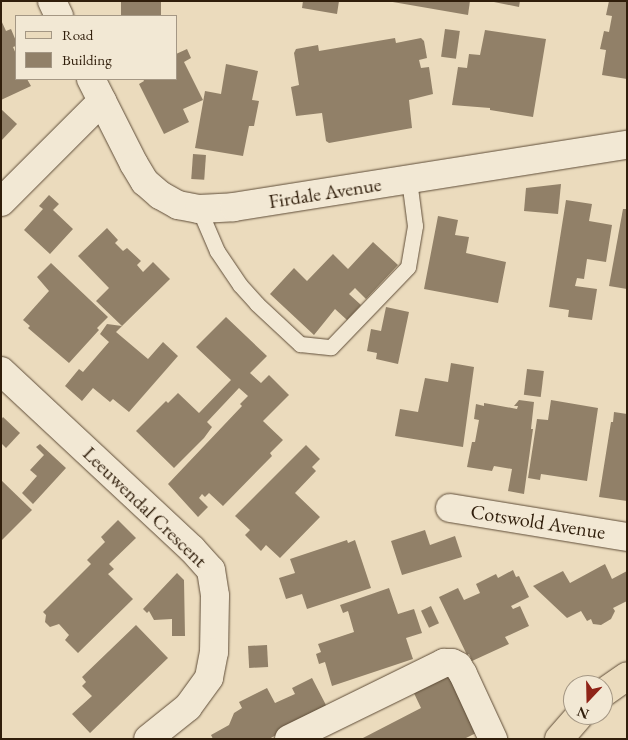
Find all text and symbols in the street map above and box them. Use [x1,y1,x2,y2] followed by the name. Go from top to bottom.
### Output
[15,15,178,80] legend
[62,25,93,44] text: Road
[62,50,112,69] text: Building
[267,172,383,214] street label: Firdale Avenue
[78,442,212,572] street label: Leeuwendal Crescent
[469,500,607,544] street label: Cotswold Avenue
[563,675,613,725] north arrow
[574,703,592,724] text: N

